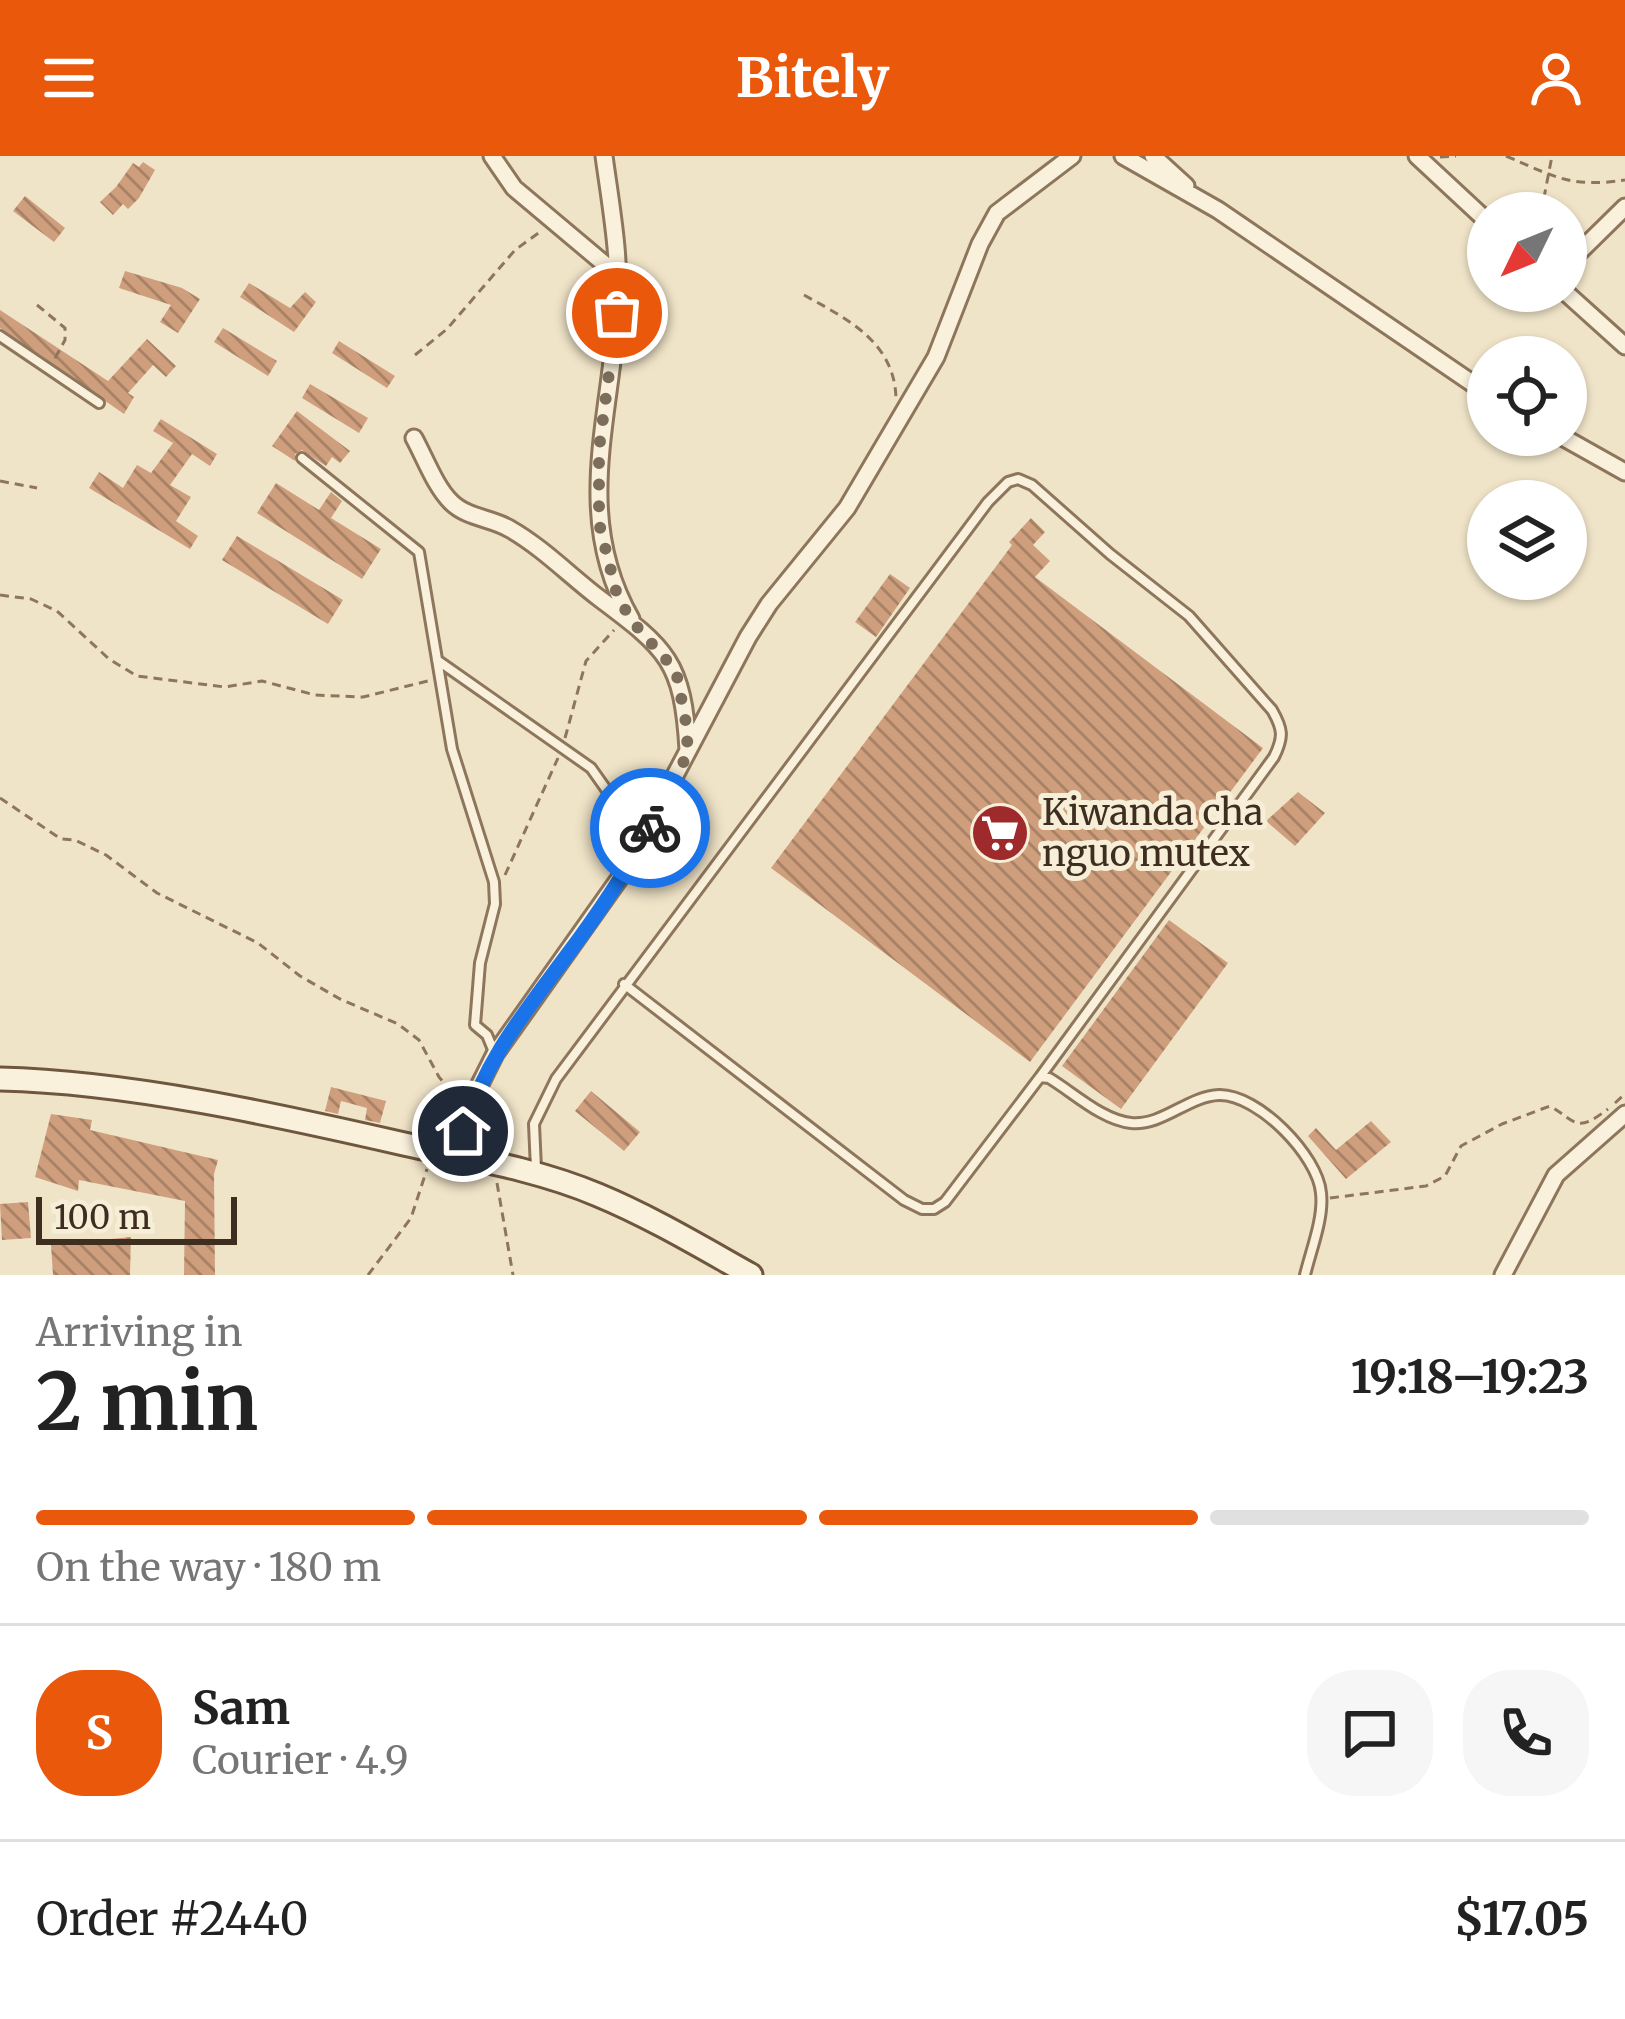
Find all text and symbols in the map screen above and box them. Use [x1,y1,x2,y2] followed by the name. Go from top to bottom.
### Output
[736,44,889,112] text: Bitely
[36,45,102,111] icon: menu
[1523,45,1589,111] icon: person
[1467,192,1587,312] north arrow
[1467,192,1587,600] map controls
[566,262,668,364] pin
[584,280,650,346] icon: bag
[1467,336,1587,456] button: locate
[1467,480,1587,600] button: layers
[590,768,710,888] courier
[1042,790,1263,876] place label: Kiwanda cha nguo mutex
[617,795,683,861] icon: bike
[969,802,1031,864] supermarket icon: Kiwanda cha nguo mutex
[412,1080,514,1182] pin
[430,1098,496,1164] icon: home
[36,1191,237,1244] scale bar
[54,1197,151,1238] text: 100 m
[36,1308,243,1357] text: Arriving in
[1351,1349,1589,1405] text: 19:18–19:23
[36,1353,258,1451] text: 2 min
[36,1543,381,1592] text: On the way · 180 m
[1307,1670,1433,1796] button: chat
[1463,1670,1589,1796] button: phone
[192,1680,290,1736] text: Sam
[85,1705,113,1761] text: S
[192,1736,409,1785] text: Courier · 4.9
[36,1891,309,1947] text: Order #2440
[1454,1891,1589,1947] text: $17.05

